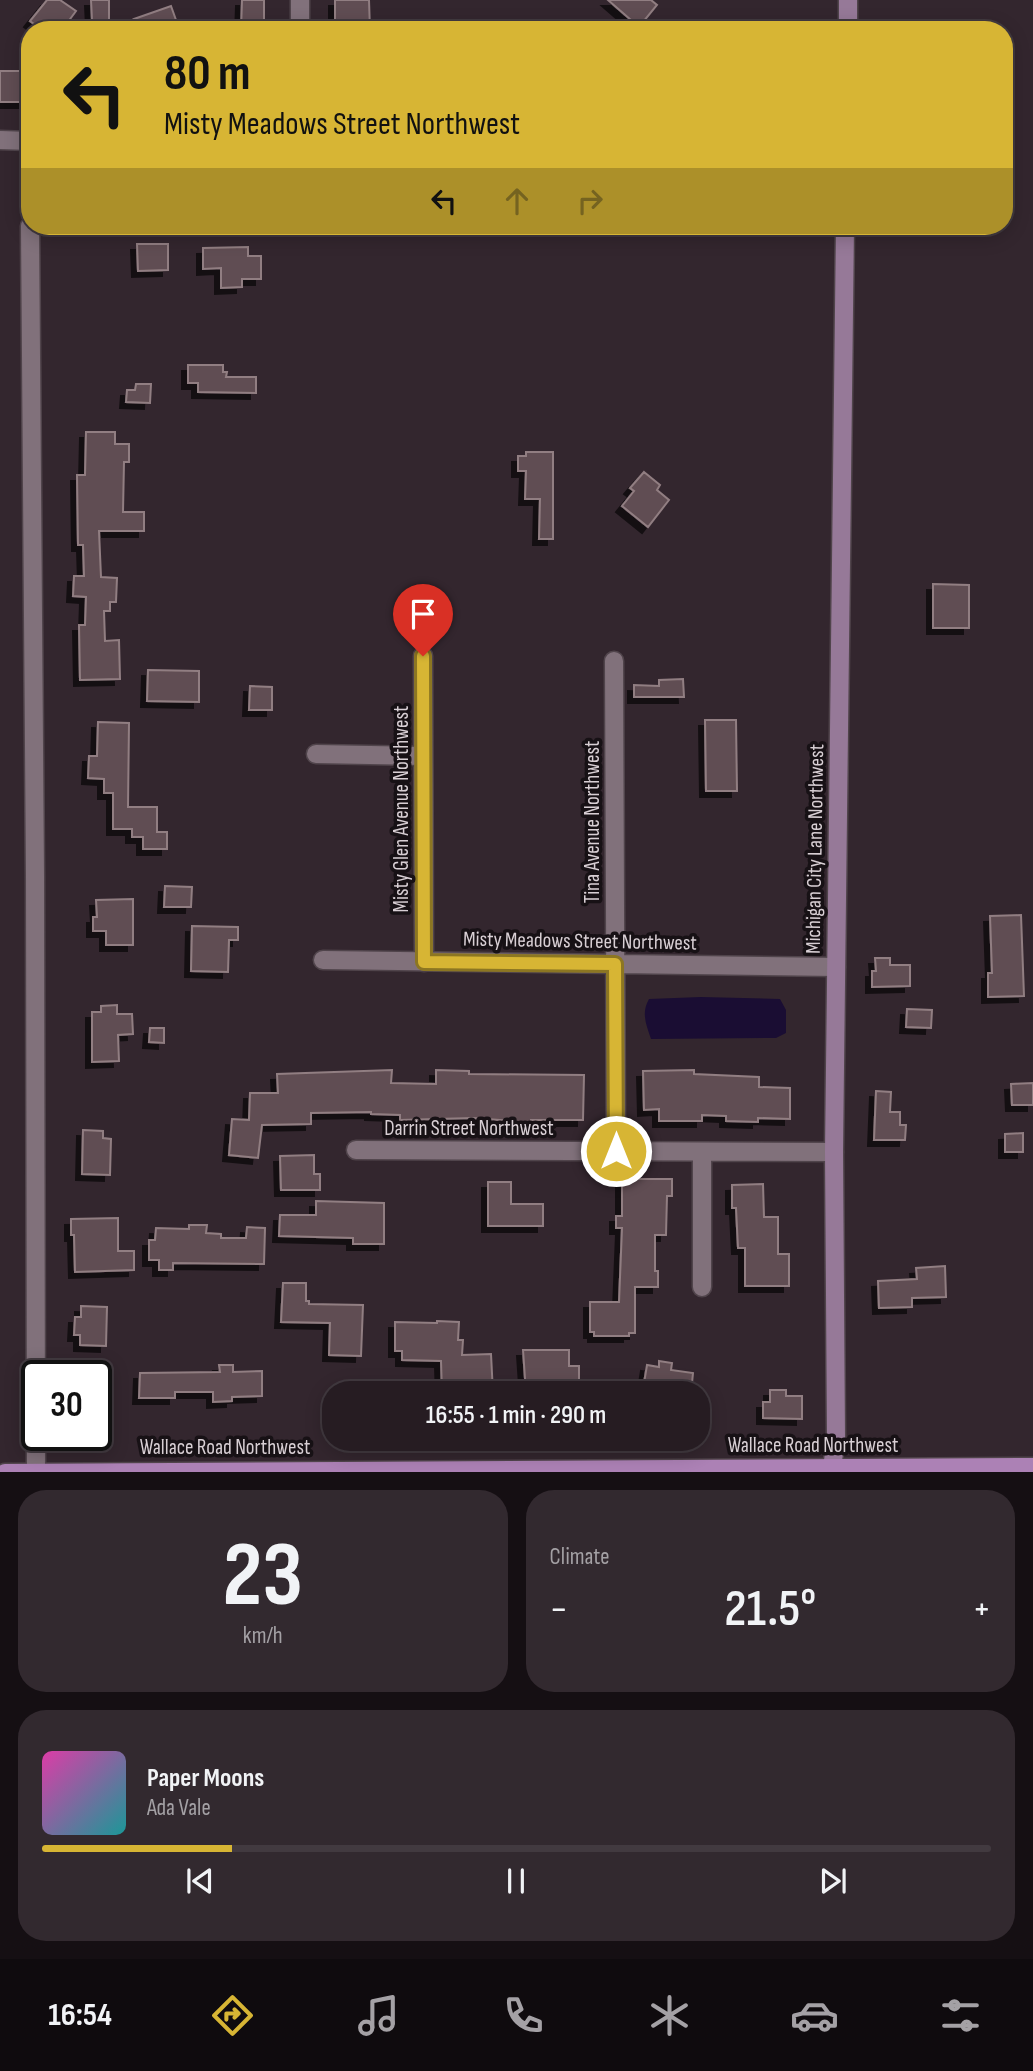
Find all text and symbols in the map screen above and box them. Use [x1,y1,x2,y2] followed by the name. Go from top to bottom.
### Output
[164,45,251,104] text: 80 m
[49,49,140,140] icon: left
[164,105,520,144] text: Misty Meadows Street Northwest
[425,182,463,220] icon: left
[498,182,536,220] icon: ahead
[571,182,609,220] icon: right
[393,584,453,656] pin
[404,595,442,633] icon: arrive
[389,706,414,912] street label: Misty Glen Avenue Northwest
[580,741,605,903] street label: Tina Avenue Northwest
[801,744,829,954] street label: Michigan City Lane Northwest
[463,926,697,956] street label: Misty Meadows Street Northwest
[579,1114,653,1188] position arrow
[384,1116,554,1141] street label: Darrin Street Northwest
[21,1360,112,1451] speed limit sign: 30
[426,1400,606,1431] text: 16:55 · 1 min · 290 m
[728,1433,898,1458] street label: Wallace Road Northwest
[140,1435,310,1460] street label: Wallace Road Northwest
[222,1522,303,1631] text: 23
[550,1543,609,1571] text: Climate
[724,1578,816,1641] text: 21.5°
[550,1587,568,1632] text: −
[972,1587,991,1632] text: +
[243,1622,283,1650] text: km/h
[147,1763,264,1794] text: Paper Moons
[147,1794,211,1822] text: Ada Vale
[181,1862,219,1900] icon: previous
[497,1862,535,1900] icon: pause
[814,1862,852,1900] icon: next
[208,1991,257,2040] icon: directions
[354,1991,403,2040] icon: music
[499,1991,548,2040] icon: phone
[645,1991,694,2040] icon: climate
[790,1991,839,2040] icon: car
[936,1991,985,2040] icon: filters
[48,1996,112,2035] text: 16:54

